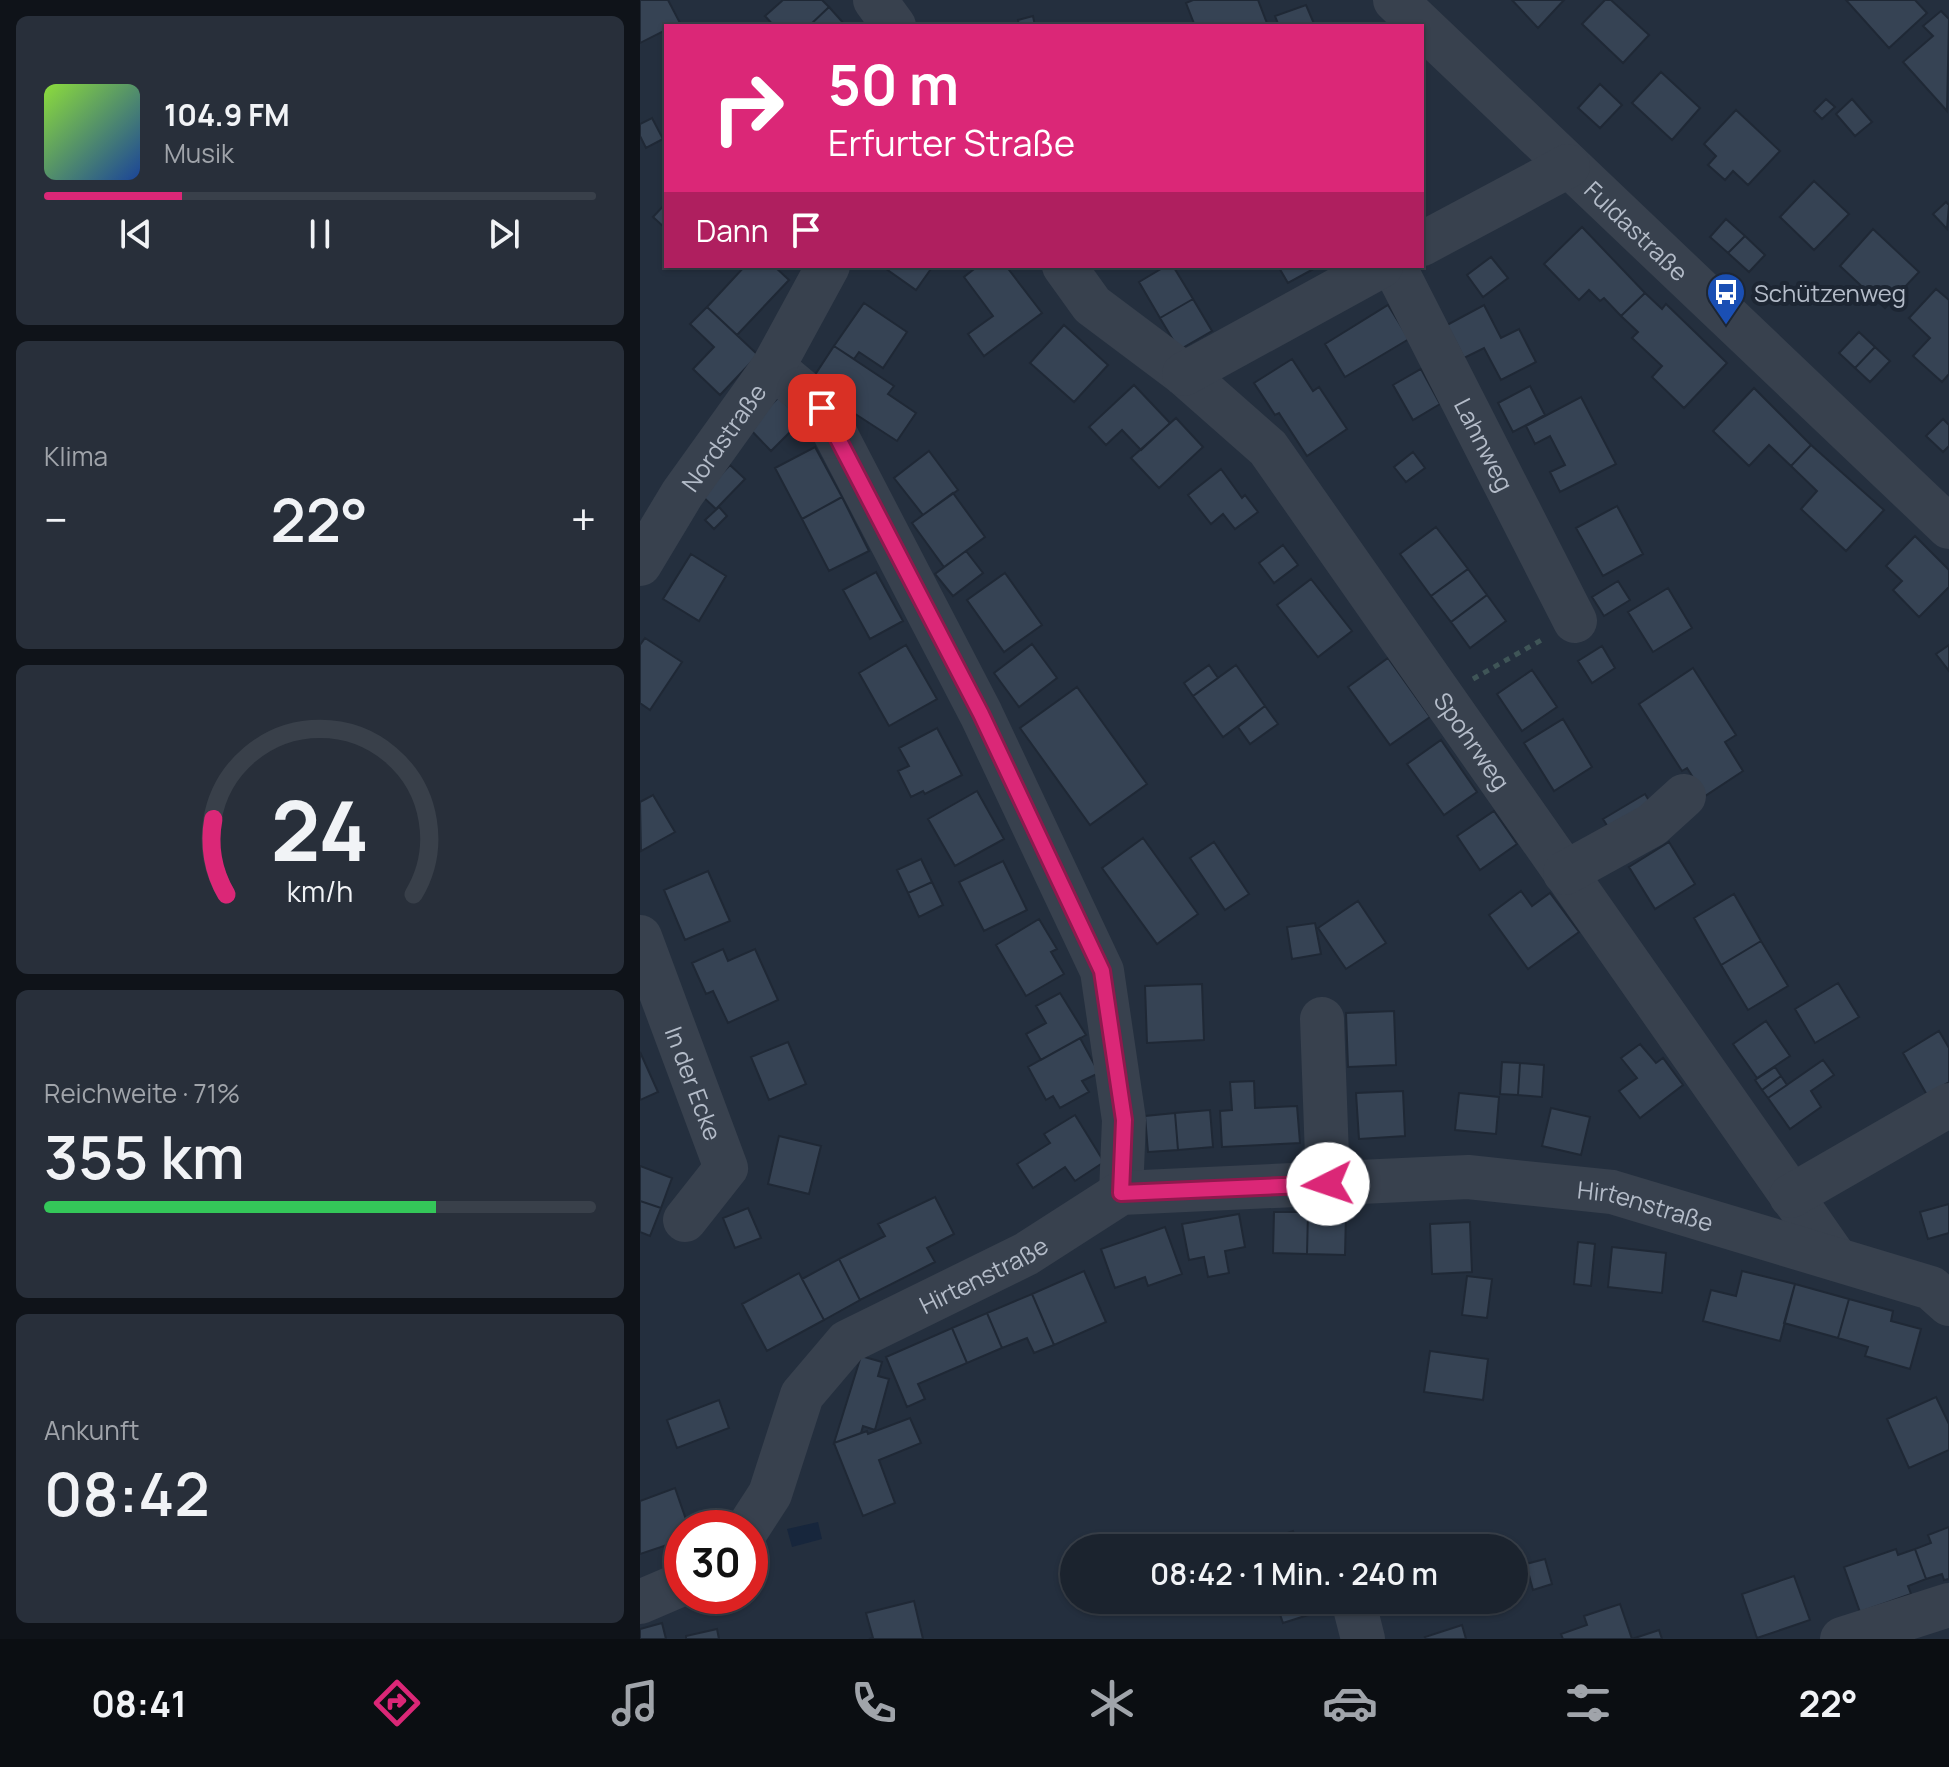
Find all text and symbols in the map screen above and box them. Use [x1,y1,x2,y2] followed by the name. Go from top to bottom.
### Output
[828,45,959,122] text: 50 m
[696,56,800,160] icon: right
[164,94,290,135] text: 104.9 FM
[828,118,1075,167] text: Erfurter Straße
[164,135,234,171] text: Musik
[1578,173,1696,288] street label: Fuldastraße
[784,208,828,252] icon: arrive
[696,210,768,251] text: Dann
[114,212,158,256] icon: previous
[298,212,342,256] icon: pause
[482,212,526,256] icon: next
[1705,271,1747,326] bus stop icon: Schützenweg
[1754,276,1906,309] place label: Schützenweg
[788,374,856,442] pin
[673,376,773,497] street label: Nordstraße
[800,386,844,430] icon: arrive
[1447,392,1522,496] street label: Lahnweg
[44,438,108,474] text: Klima
[270,478,368,560] text: 22°
[44,489,68,549] text: −
[571,489,596,549] text: +
[1427,685,1519,796] street label: Spohrweg
[271,772,369,886] text: 24
[287,873,353,912] text: km/h
[658,1022,731,1145] street label: In der Ecke
[44,1075,240,1111] text: Reichweite · 71%
[44,1115,245,1197] text: 355 km
[1286,1142,1370,1226] position arrow
[1576,1172,1718,1238] street label: Hirtenstraße
[913,1228,1054,1321] street label: Hirtenstraße
[44,1412,139,1448] text: Ankunft
[44,1452,210,1534] text: 08:42
[664,1510,768,1614] speed limit sign: 30
[1150,1553,1438,1594] text: 08:42 · 1 Min. · 240 m
[369,1675,425,1731] icon: directions
[607,1675,663,1731] icon: music
[846,1675,902,1731] icon: phone
[1084,1675,1140,1731] icon: climate
[1322,1675,1378,1731] icon: car
[1560,1675,1616,1731] icon: filters
[91,1679,187,1728] text: 08:41
[1799,1679,1858,1728] text: 22°

